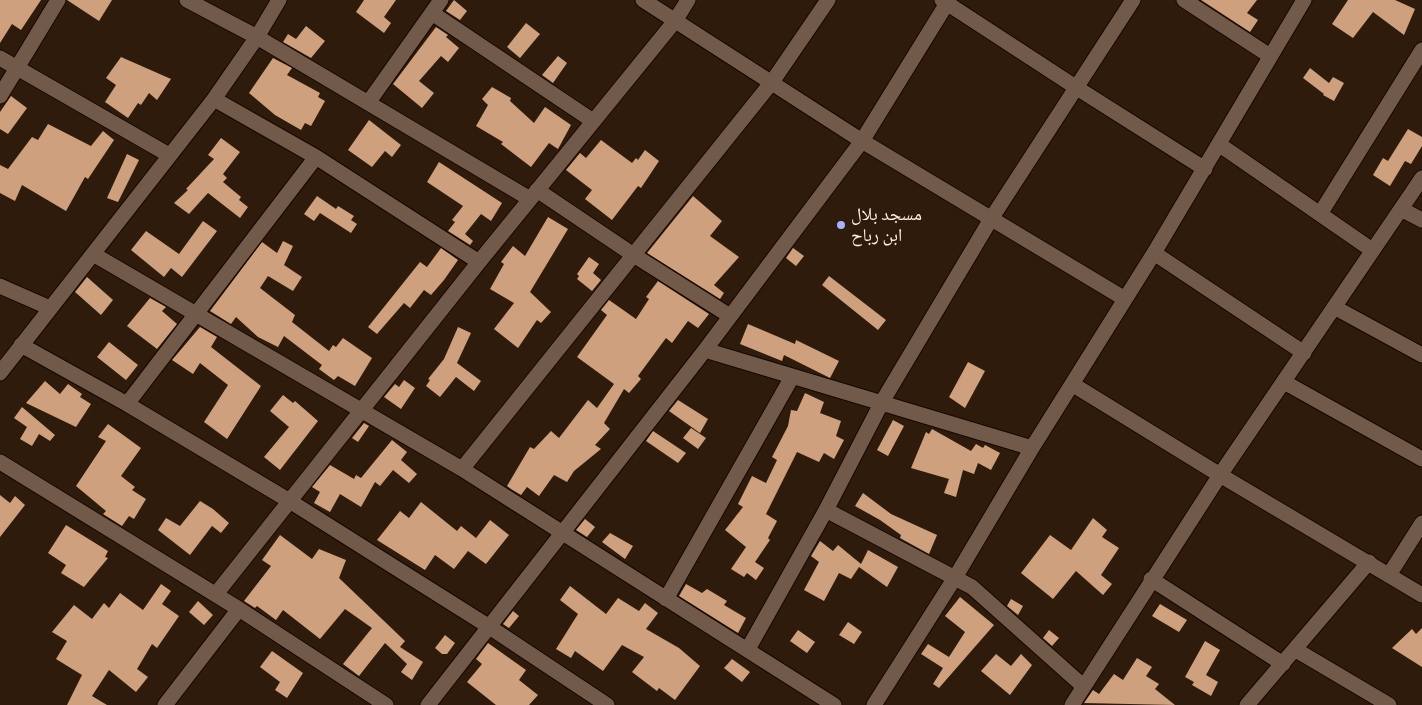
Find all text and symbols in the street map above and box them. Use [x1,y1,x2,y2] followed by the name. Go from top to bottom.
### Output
[851,204,922,246] place label: مسجد بلال ابن رباح
[835,219,847,231] marker: مسجد بلال ابن رباح

